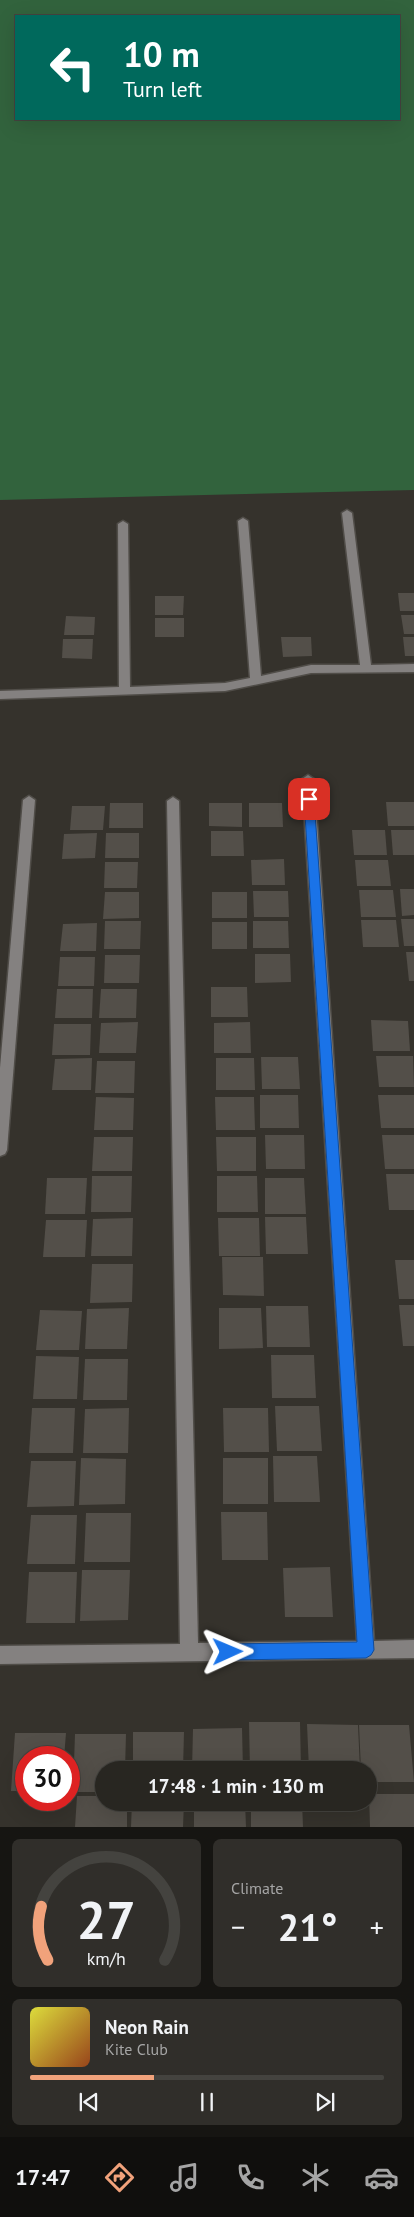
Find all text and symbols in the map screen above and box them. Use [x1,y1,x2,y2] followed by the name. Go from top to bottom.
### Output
[123,31,200,77] text: 10 m
[40,35,105,100] icon: left
[123,75,202,103] text: Turn left
[288,778,330,820] pin
[295,785,323,813] icon: arrive
[201,1625,253,1677] position arrow
[15,1746,80,1811] speed limit sign: 30
[148,1774,324,1798] text: 17:48 · 1 min · 130 m
[231,1878,283,1898] text: Climate
[77,1886,136,1953] text: 27
[278,1902,337,1951] text: 21°
[231,1908,245,1945] text: −
[370,1908,384,1945] text: +
[87,1947,126,1970] text: km/h
[105,2015,189,2039] text: Neon Rain
[105,2039,168,2059] text: Kite Club
[75,2088,103,2116] icon: previous
[193,2088,221,2116] icon: pause
[311,2088,339,2116] icon: next
[102,2160,137,2195] icon: directions
[167,2160,202,2195] icon: music
[233,2160,268,2195] icon: phone
[298,2160,333,2195] icon: climate
[364,2160,399,2195] icon: car
[15,2163,71,2191] text: 17:47

